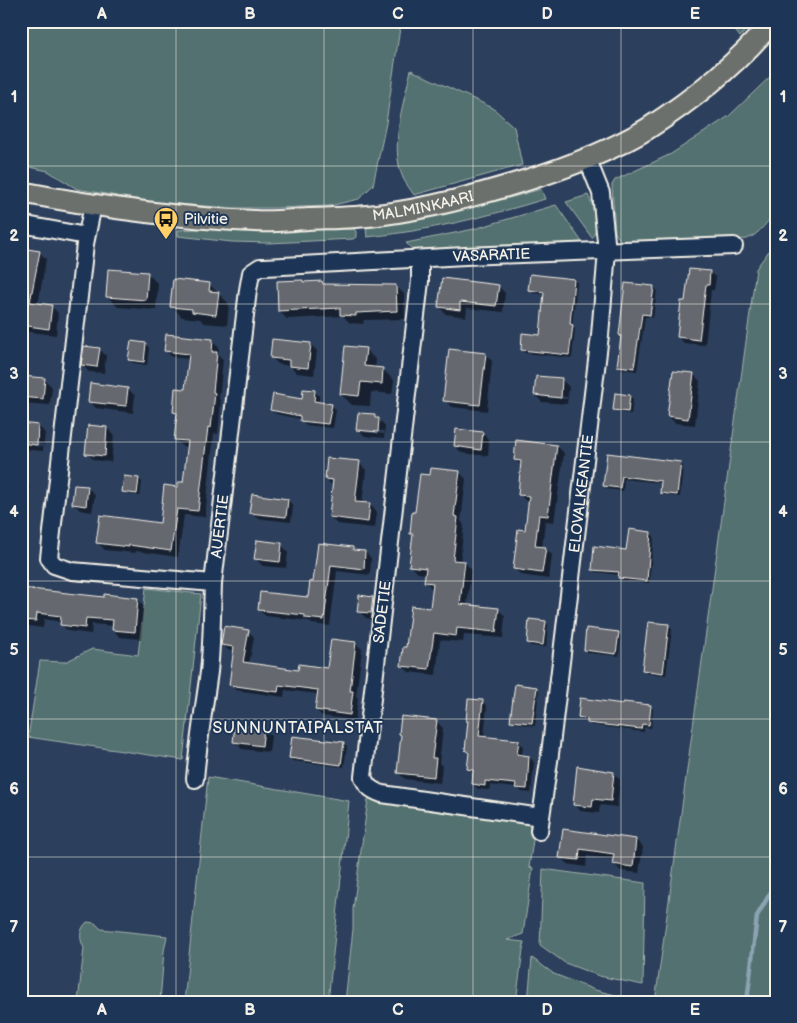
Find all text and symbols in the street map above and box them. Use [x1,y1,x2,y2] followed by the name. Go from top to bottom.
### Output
[96,5,107,24] text: A
[244,5,256,24] text: B
[392,5,404,24] text: C
[541,5,553,24] text: D
[690,5,700,24] text: E
[11,88,17,107] text: 1
[780,88,786,107] text: 1
[371,187,476,225] street label: MALMINKAARI
[153,206,179,240] bus stop icon: Pilvitie
[184,210,228,229] place label: Pilvitie
[9,227,19,246] text: 2
[778,227,788,246] text: 2
[452,245,531,267] street label: VASARATIE
[9,365,19,384] text: 3
[778,365,788,384] text: 3
[565,434,598,554] street label: ELOVALKEANTIE
[207,494,233,559] street label: AUERTIE
[9,503,19,522] text: 4
[778,503,788,522] text: 4
[369,580,396,644] street label: SADETIE
[9,641,19,660] text: 5
[778,641,788,660] text: 5
[212,719,384,738] district label: SUNNUNTAIPALSTAT
[9,780,19,799] text: 6
[778,780,788,799] text: 6
[10,918,19,937] text: 7
[779,918,788,937] text: 7
[96,1001,107,1020] text: A
[244,1001,256,1020] text: B
[392,1001,404,1020] text: C
[541,1001,553,1020] text: D
[690,1001,700,1020] text: E

